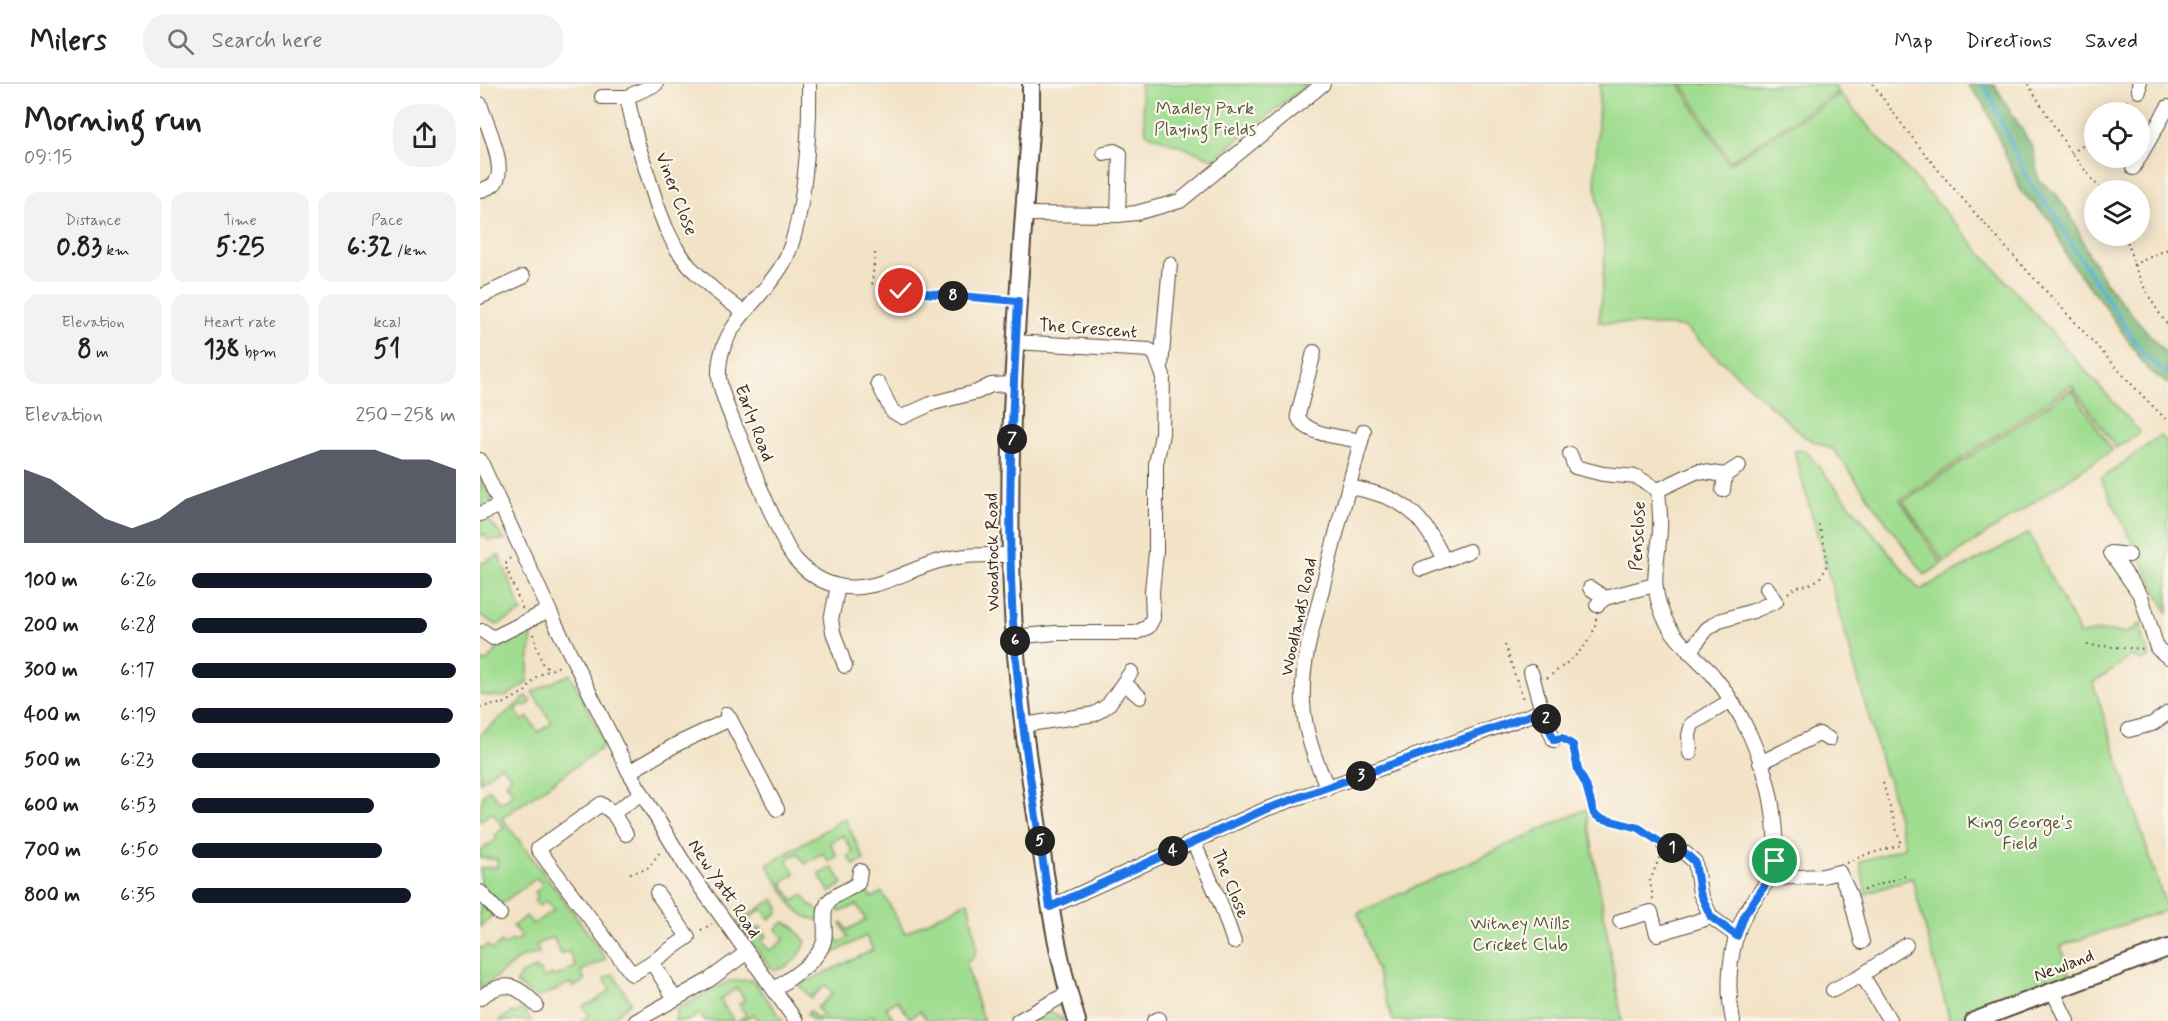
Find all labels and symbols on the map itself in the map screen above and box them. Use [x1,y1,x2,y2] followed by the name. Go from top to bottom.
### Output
[1154,97,1256,144] park label: Madley Park Playing Fields
[649,149,703,239] street label: Viner Close
[875,265,926,316] pin
[938,281,968,311] pin: 8
[1038,314,1138,344] street label: The Crescent
[728,381,780,465] street label: Early Road
[997,424,1027,454] pin: 7
[980,493,1006,611] street label: Woodstock Road
[1624,500,1652,572] street label: Pensclose
[1275,556,1323,678] street label: Woodlands Road
[1000,626,1030,656] pin: 6
[1531,704,1561,734] pin: 2
[1346,761,1376,791] pin: 3
[1967,811,2073,856] park label: King George's Field
[1025,826,1055,856] pin: 5
[1657,833,1687,863] pin: 1
[682,835,766,943] street label: New Yatt Road
[1749,835,1800,886] pin
[1158,836,1188,866] pin: 4
[1205,846,1255,922] street label: The Close
[1470,912,1570,957] park label: Witney Mills Cricket Club
[2031,944,2097,988] street label: Newland

